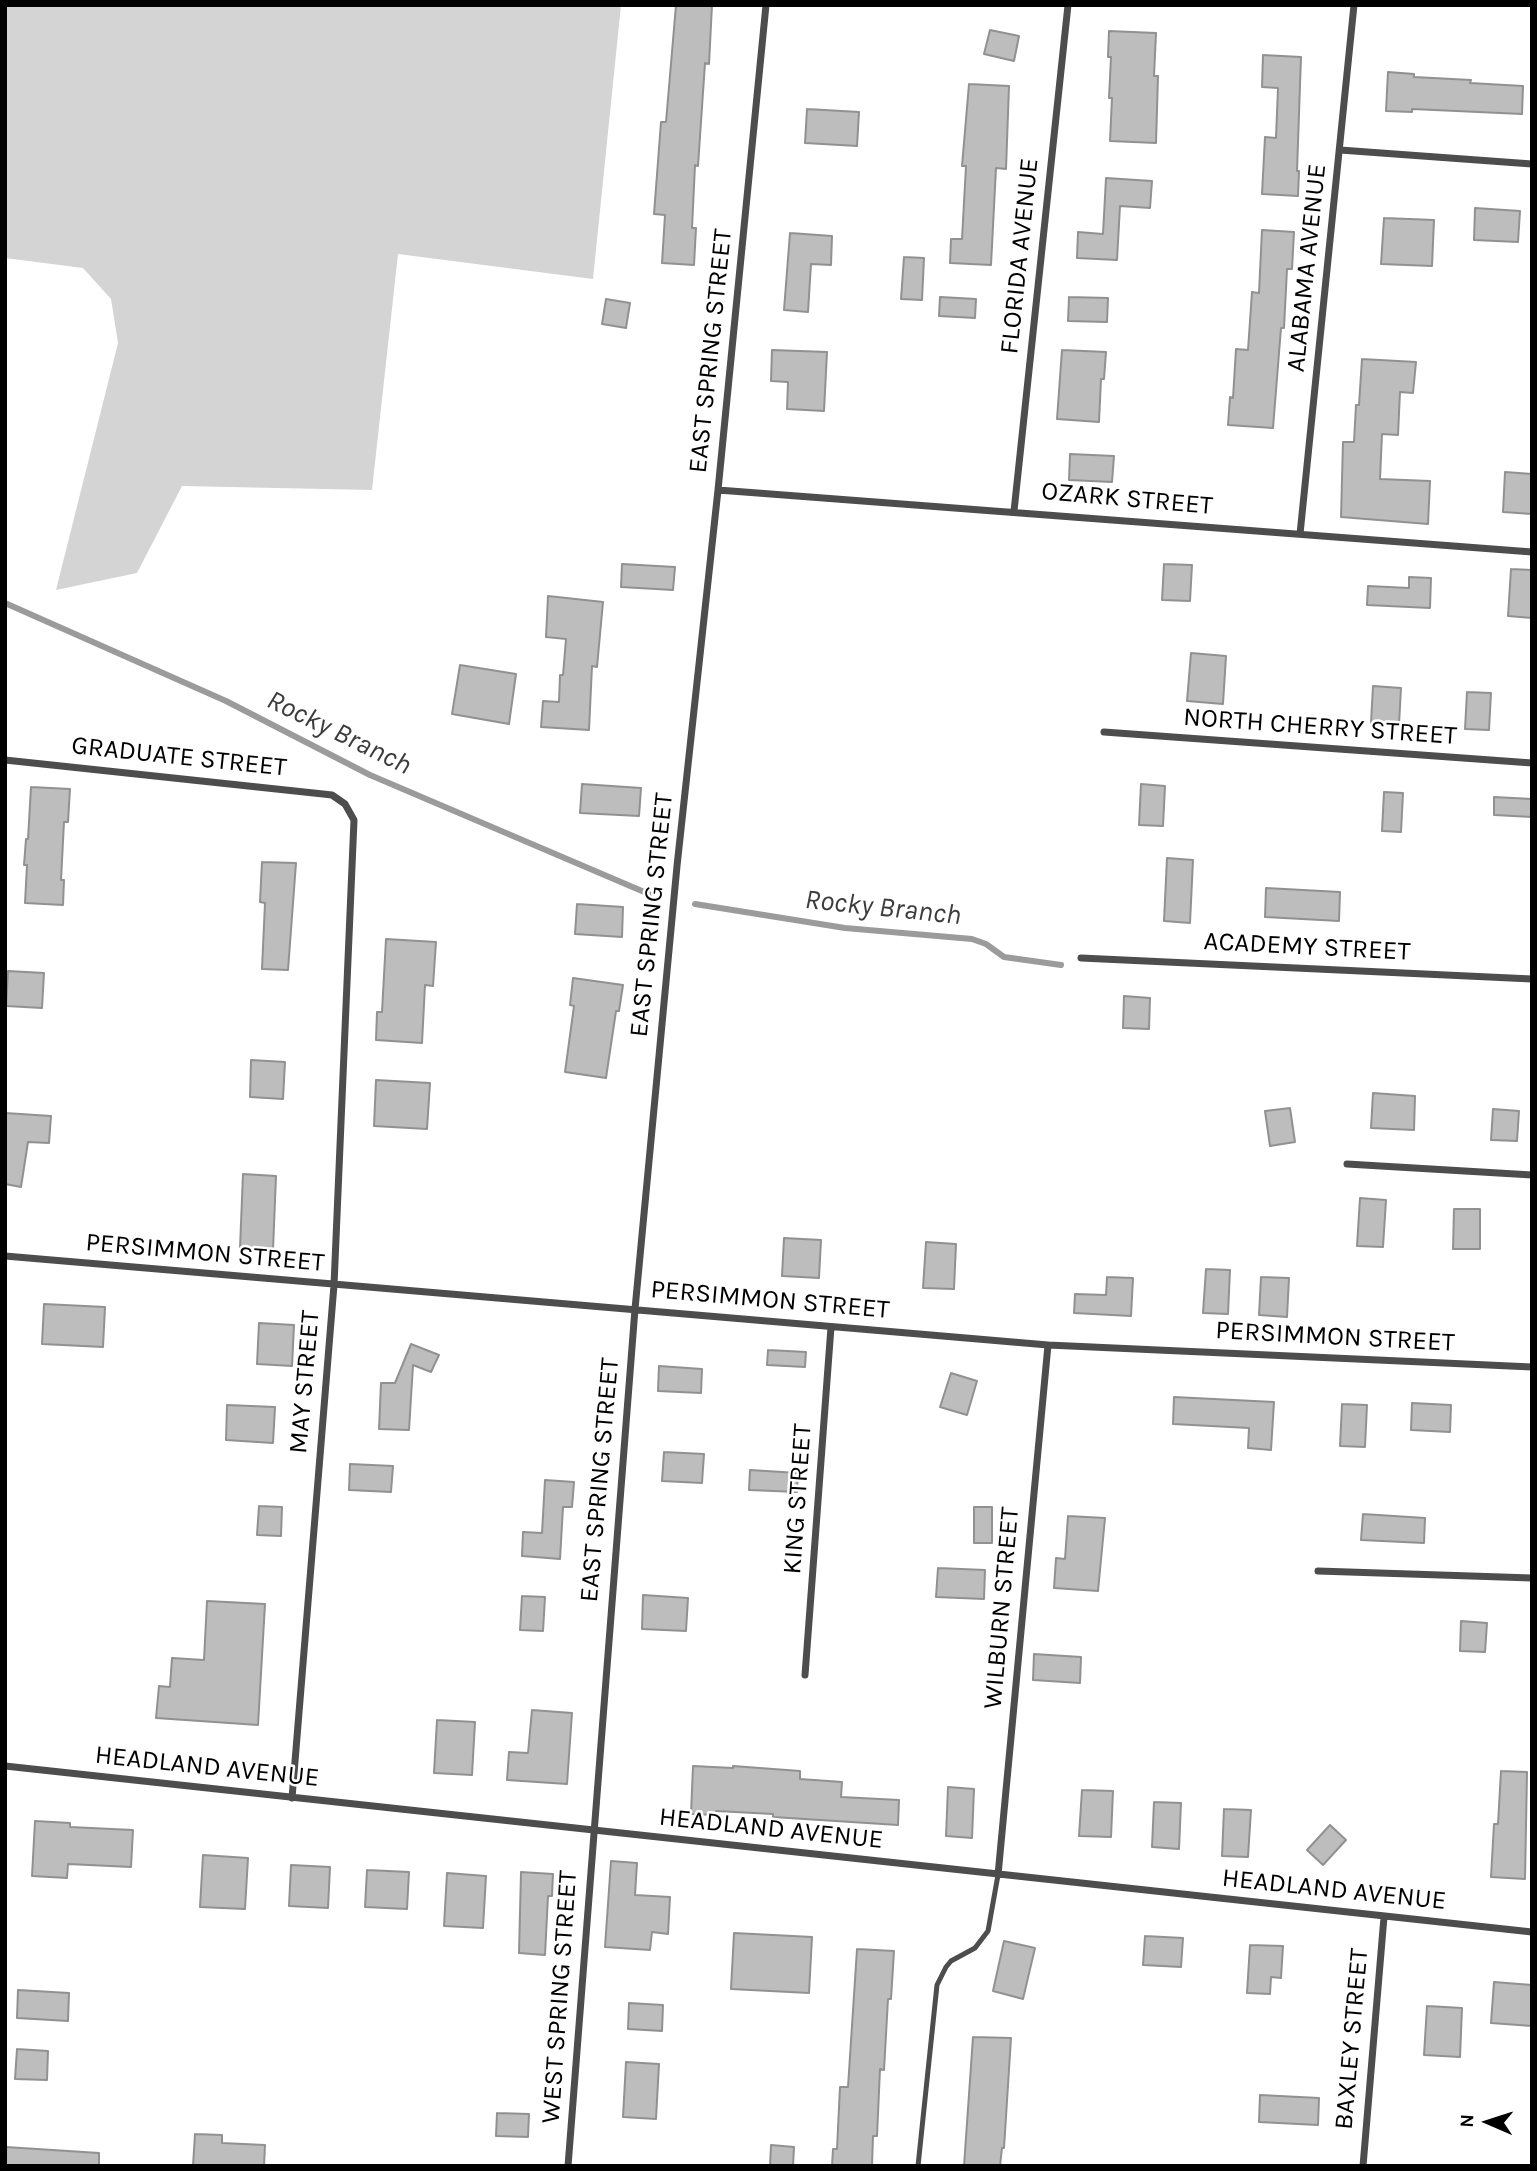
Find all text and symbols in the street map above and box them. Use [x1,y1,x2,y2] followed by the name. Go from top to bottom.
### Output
[994,156,1046,356] street label: FLORIDA AVENUE
[1281,162,1333,374] street label: ALABAMA AVENUE
[683,227,739,475] street label: EAST SPRING STREET
[1040,476,1214,522] street label: OZARK STREET
[261,683,417,783] water label: Rocky Branch
[1182,702,1458,752] street label: NORTH CHERRY STREET
[70,730,288,784] street label: GRADUATE STREET
[624,791,680,1039] street label: EAST SPRING STREET
[803,883,963,933] water label: Rocky Branch
[1203,926,1411,968] street label: ACADEMY STREET
[84,1227,326,1279] street label: PERSIMMON STREET
[649,1274,891,1326] street label: PERSIMMON STREET
[283,1309,327,1455] street label: MAY STREET
[1215,1315,1455,1359] street label: PERSIMMON STREET
[574,1356,626,1604] street label: EAST SPRING STREET
[777,1423,819,1575] street label: KING STREET
[978,1506,1026,1710] street label: WILBURN STREET
[93,1740,321,1794] street label: HEADLAND AVENUE
[657,1802,885,1856] street label: HEADLAND AVENUE
[1220,1863,1448,1917] street label: HEADLAND AVENUE
[536,1869,584,2125] street label: WEST SPRING STREET
[1329,1947,1375,2131] street label: BAXLEY STREET
[1453,2087,1523,2157] north arrow
[1456,2114,1478,2128] text: N

